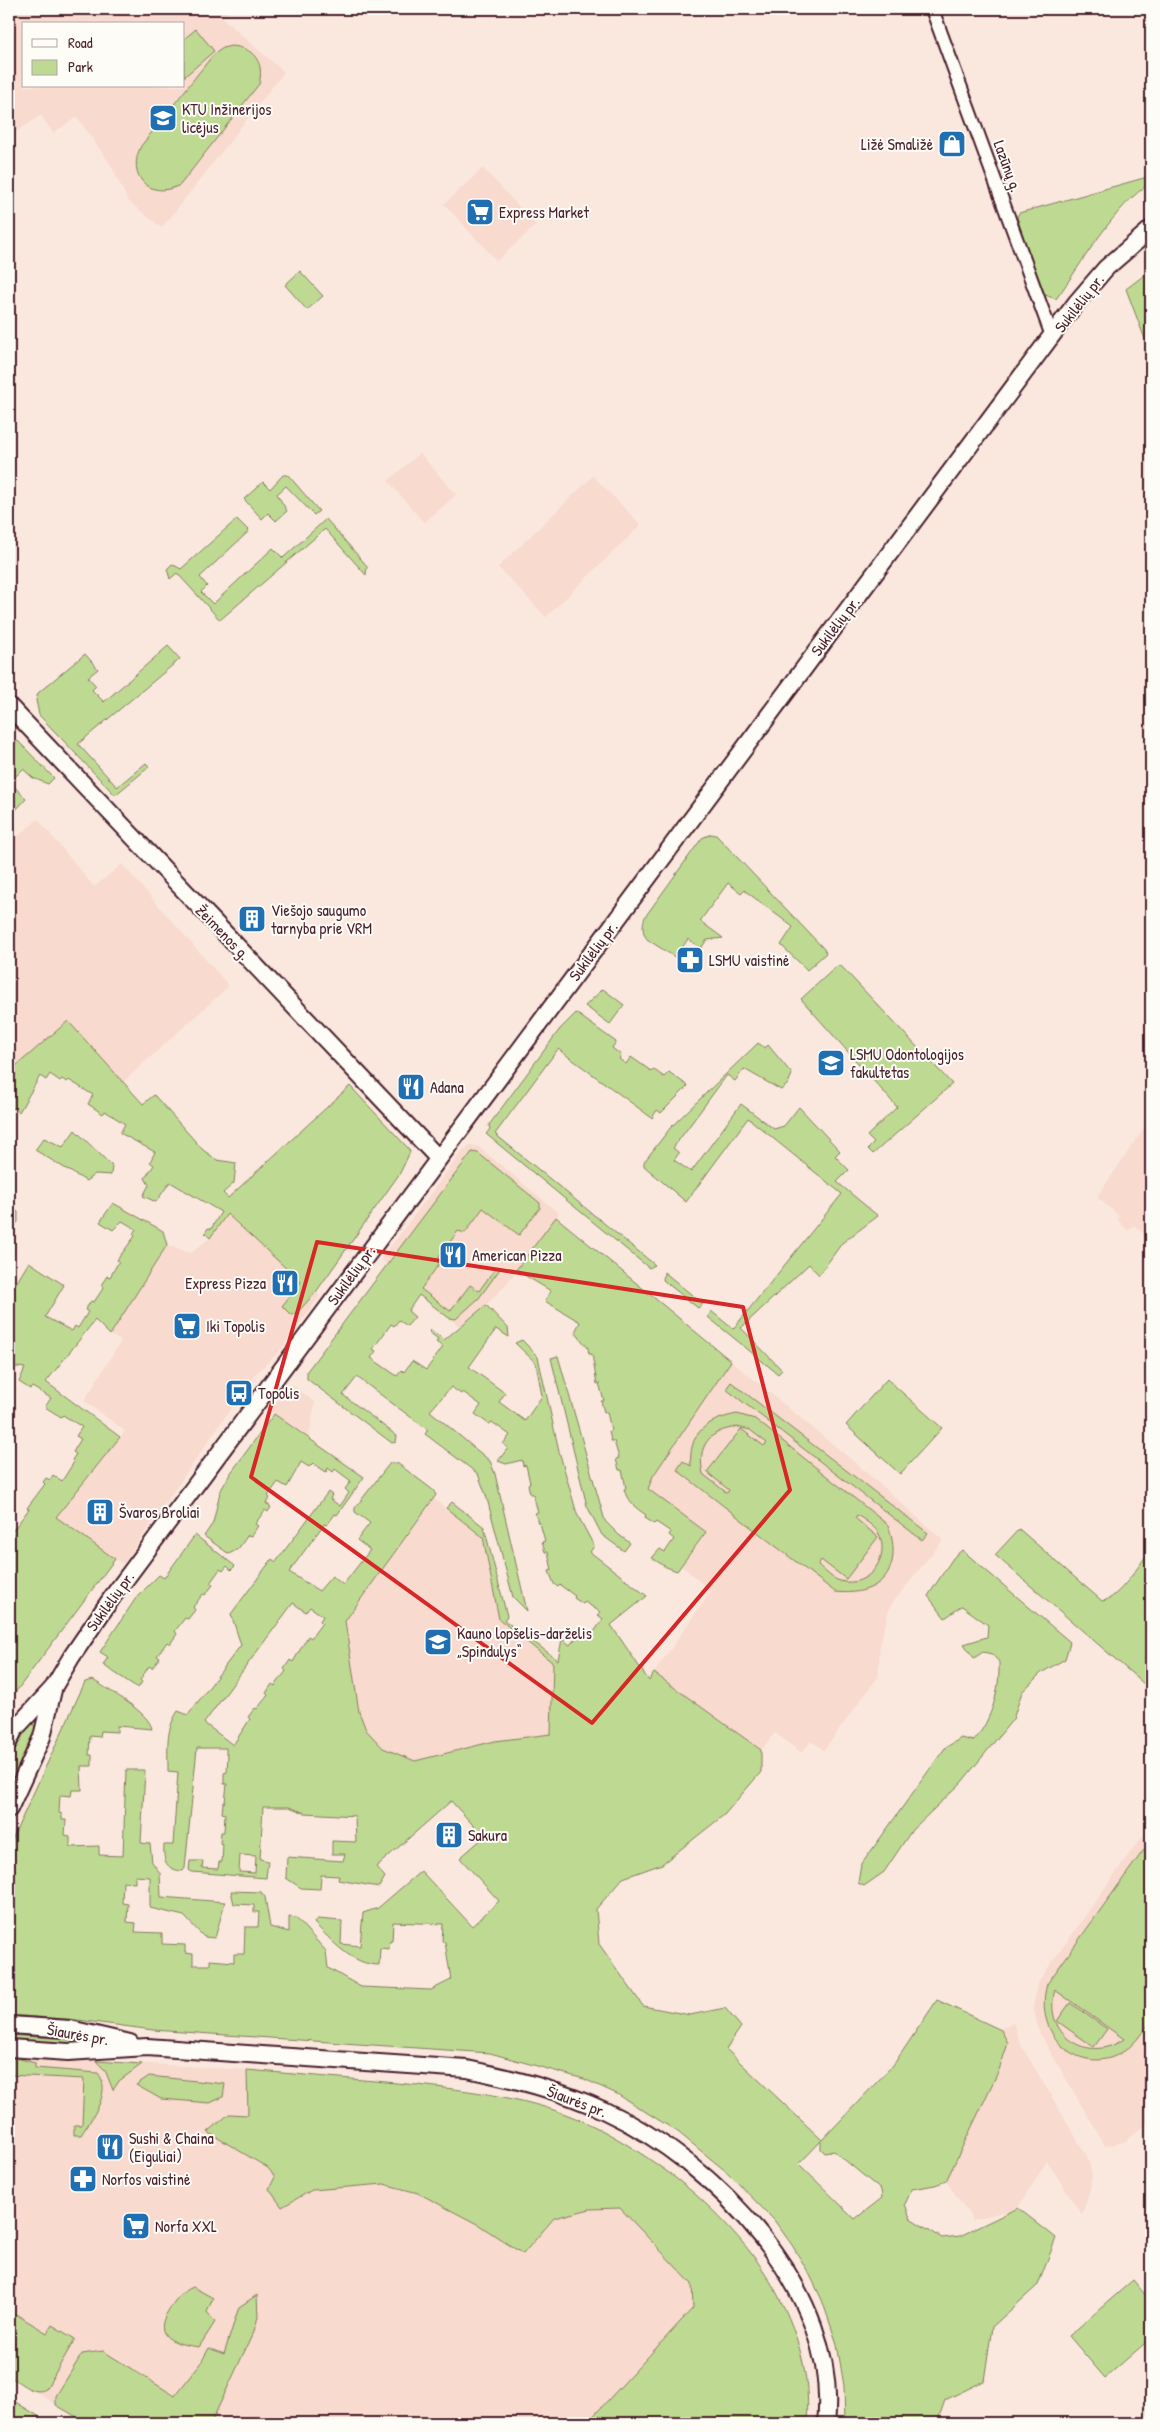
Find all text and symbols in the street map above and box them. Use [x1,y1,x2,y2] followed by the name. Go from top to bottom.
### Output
[22,22,185,88] legend
[68,32,93,53] text: Road
[68,56,93,77] text: Park
[182,98,271,138] place label: KTU Inžinerijos licėjus
[148,103,178,133] school or university icon: KTU Inžinerijos licėjus
[937,129,967,159] shop icon: Ližė Smaližė
[861,133,934,155] place label: Ližė Smaližė
[989,137,1027,195] street label: Lazūnų g.
[465,197,495,227] supermarket icon: Express Market
[499,201,590,223] place label: Express Market
[1049,269,1109,337] street label: Sukilėlių pr.
[805,592,865,660] street label: Sukilėlių pr.
[191,899,255,965] street label: Žeimenos g.
[271,899,372,939] place label: Viešojo saugumo tarnyba prie VRM
[237,904,267,934] building icon: Viešojo saugumo tarnyba prie VRM
[563,917,623,985] street label: Sukilėlių pr.
[675,945,705,975] pharmacy icon: LSMU vaistinė
[709,949,790,971] place label: LSMU vaistinė
[850,1043,964,1083] place label: LSMU Odontologijos fakultetas
[816,1048,846,1078] school or university icon: LSMU Odontologijos fakultetas
[396,1072,426,1102] restaurant icon: Adana
[430,1076,464,1098] place label: Adana
[438,1240,468,1270] restaurant icon: American Pizza
[322,1241,380,1309] street label: Sukilėlių pr.
[472,1244,561,1266] place label: American Pizza
[270,1268,300,1298] restaurant icon: Express Pizza
[185,1272,266,1294] place label: Express Pizza
[172,1311,202,1341] supermarket icon: Iki Topolis
[206,1315,265,1337] place label: Iki Topolis
[224,1378,254,1408] bus stop icon: Topolis
[258,1382,299,1404] place label: Topolis
[85,1497,115,1527] building icon: Švaros Broliai
[119,1501,200,1523] place label: Švaros Broliai
[81,1567,139,1635] street label: Sukilėlių pr.
[457,1622,592,1662] place label: Kauno lopšelis-darželis „Spindulys“
[423,1627,453,1657] school or university icon: Kauno lopšelis-darželis „Spindulys“
[434,1820,464,1850] building icon: Sakura
[468,1824,507,1846] place label: Sakura
[45,2018,111,2050] street label: Šiaurės pr.
[544,2080,610,2122] street label: Šiaurės pr.
[129,2127,214,2167] place label: Sushi & Chaina (Eiguliai)
[95,2132,125,2162] restaurant icon: Sushi & Chaina (Eiguliai)
[68,2164,98,2194] pharmacy icon: Norfos vaistinė
[102,2168,191,2190] place label: Norfos vaistinė
[121,2211,151,2241] supermarket icon: Norfa XXL
[155,2215,217,2237] place label: Norfa XXL

